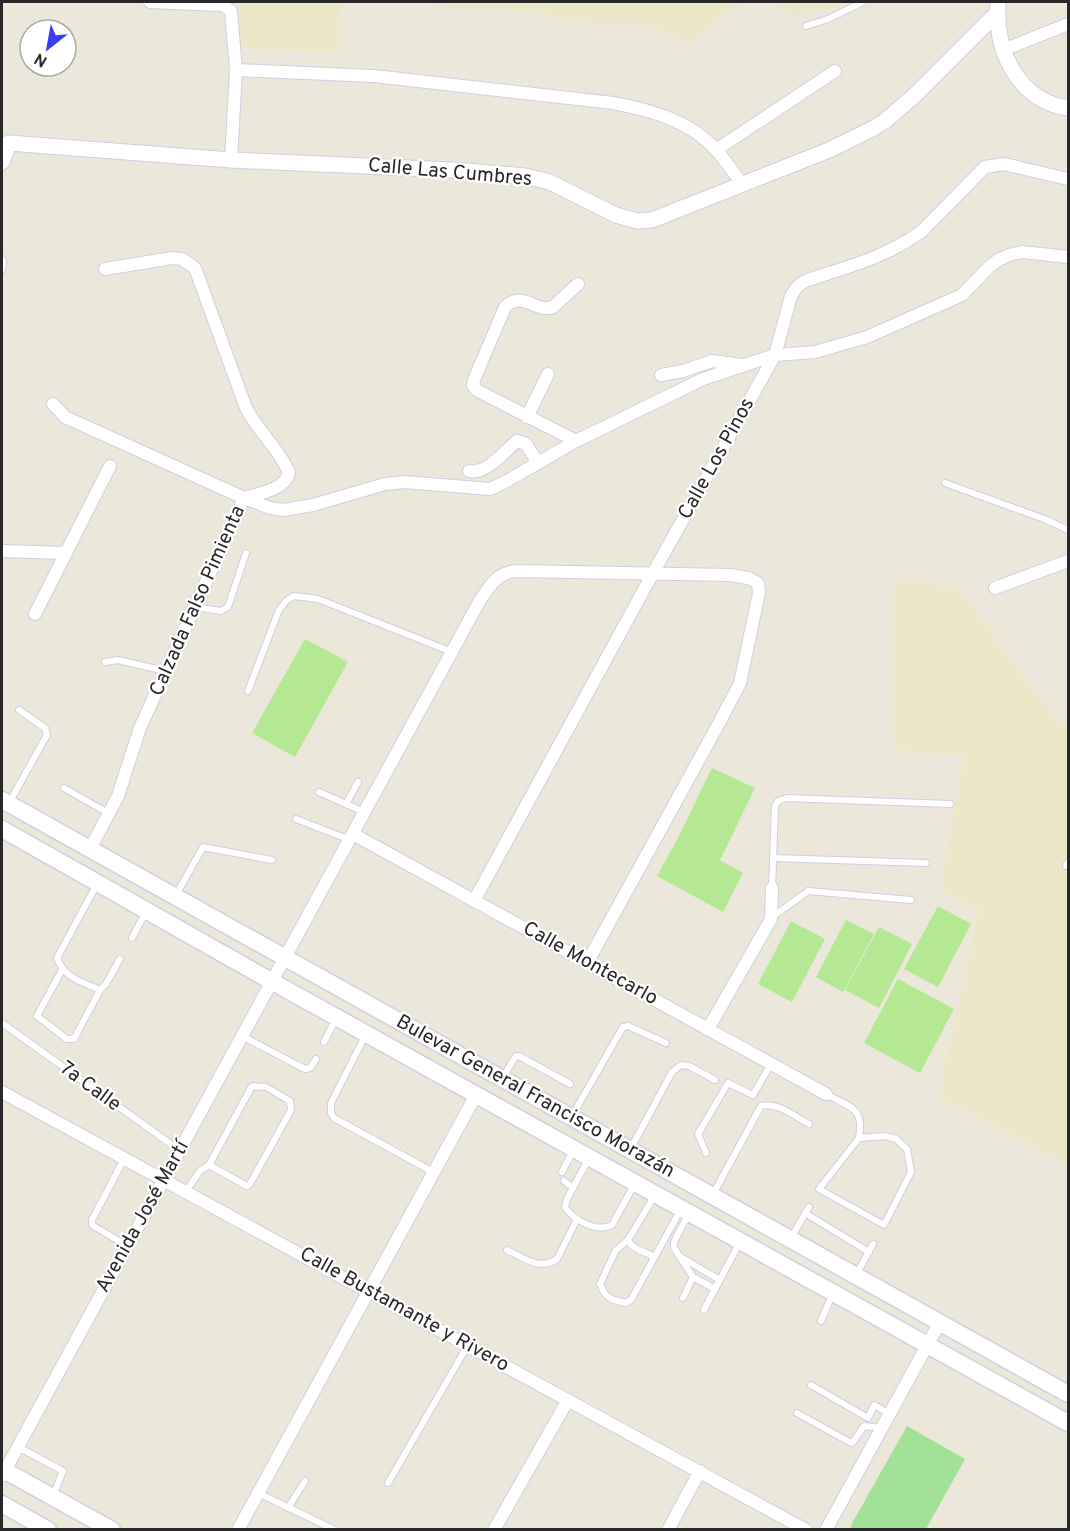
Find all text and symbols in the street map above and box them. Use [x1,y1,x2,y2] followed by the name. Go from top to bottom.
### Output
[18,18,78,78] north arrow
[31,48,51,71] text: N
[367,153,533,193] street label: Calle Las Cumbres
[673,394,761,524] street label: Calle Los Pinos
[144,502,252,700] street label: Calzada Falso Pimienta
[518,916,662,1012] street label: Calle Montecarlo
[391,1009,679,1185] street label: Bulevar General Francisco Morazán
[54,1056,126,1118] street label: 7a Calle
[90,1135,197,1298] street label: Avenida José Martí
[295,1241,513,1379] street label: Calle Bustamante y Rivero

